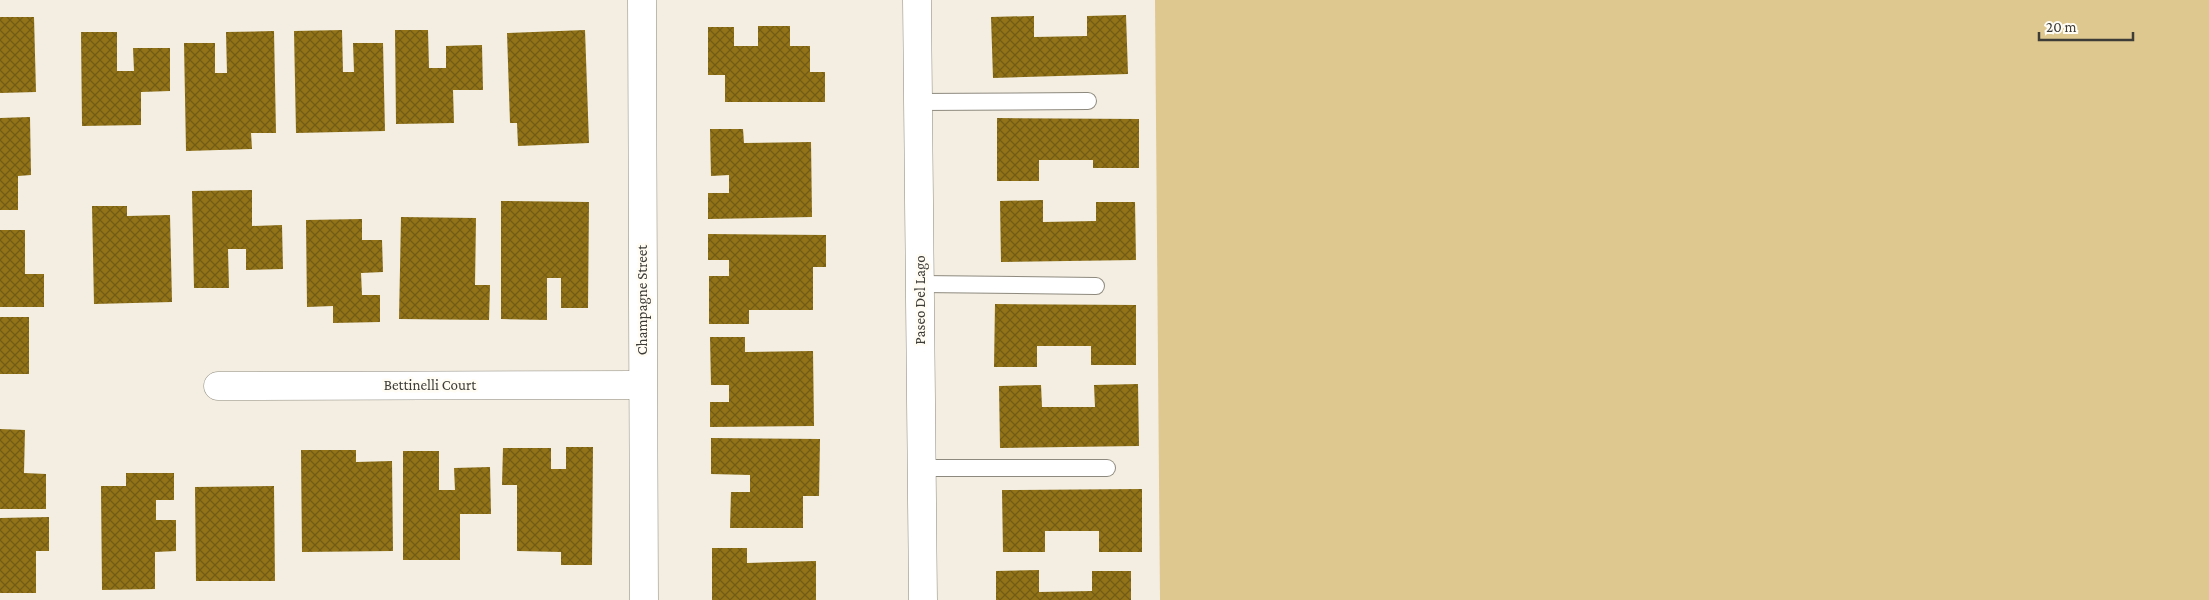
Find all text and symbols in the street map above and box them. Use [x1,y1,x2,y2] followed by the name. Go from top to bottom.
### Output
[2039,10,2133,42] scale bar
[2046,19,2077,35] text: 20 m
[634,244,651,355] street label: Champagne Street
[912,255,929,345] street label: Paseo Del Lago
[384,377,477,393] street label: Bettinelli Court

